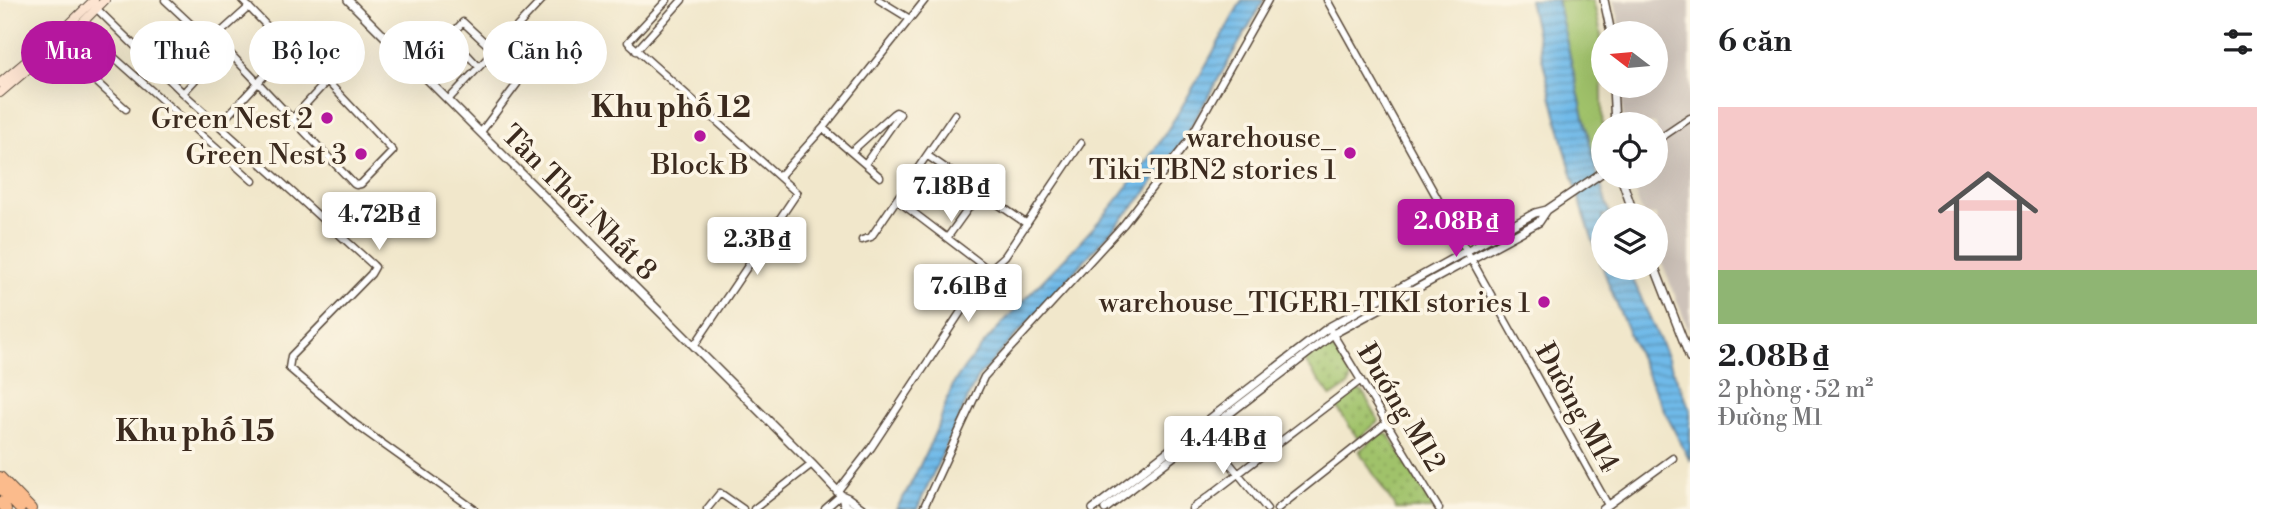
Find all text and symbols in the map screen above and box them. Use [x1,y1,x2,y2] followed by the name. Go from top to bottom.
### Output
[21,21,116,84] chip: Mua
[130,21,235,84] chip: Thuê
[249,21,365,84] chip: Bộ lọc
[379,21,469,84] chip: Mới
[483,21,607,84] chip: Căn hộ
[1591,21,1668,98] north arrow
[1591,21,1668,280] map controls
[1718,23,1792,61] text: 6 căn
[2219,23,2257,61] icon: filters
[591,89,751,127] district label: Khu phố 12
[151,102,313,137] place label: Green Nest 2
[319,110,335,126] marker: Green Nest 2
[1591,112,1668,189] button: locate
[494,118,664,288] street label: Tân Thới Nhất 8
[1089,121,1337,188] place label: warehouse_ Tiki-TBN2 stories 1
[692,128,708,144] marker: Block B
[185,138,347,173] place label: Green Nest 3
[1342,145,1358,161] marker: warehouse_ Tiki-TBN2 stories 1
[353,146,369,162] marker: Green Nest 3
[650,148,749,183] place label: Block B
[1925,153,2051,279] icon: home
[886,164,1016,224] pin: 7.18B ₫
[912,173,990,201] text: 7.18B ₫
[314,192,444,252] pin: 4.72B ₫
[1391,200,1521,259] pin: 2.08B ₫
[338,201,420,229] text: 4.72B ₫
[1591,203,1668,280] button: layers
[1414,208,1498,236] text: 2.08B ₫
[700,218,814,277] pin: 2.3B ₫
[723,226,791,254] text: 2.3B ₫
[903,264,1033,324] pin: 7.61B ₫
[930,273,1006,301] text: 7.61B ₫
[1098,286,1530,321] place label: warehouse_TIGER1-TIKI stories 1
[1536,294,1552,310] marker: warehouse_TIGER1-TIKI stories 1
[1349,337,1453,478] street label: Đướng M12
[1527,337,1627,479] street label: Đường M14
[1718,338,1829,376] text: 2.08B ₫
[1718,376,1873,404] text: 2 phòng · 52 m²
[1718,404,1823,432] text: Đường M1
[115,413,275,451] district label: Khu phố 15
[1158,416,1288,476] pin: 4.44B ₫
[1180,425,1266,453] text: 4.44B ₫

